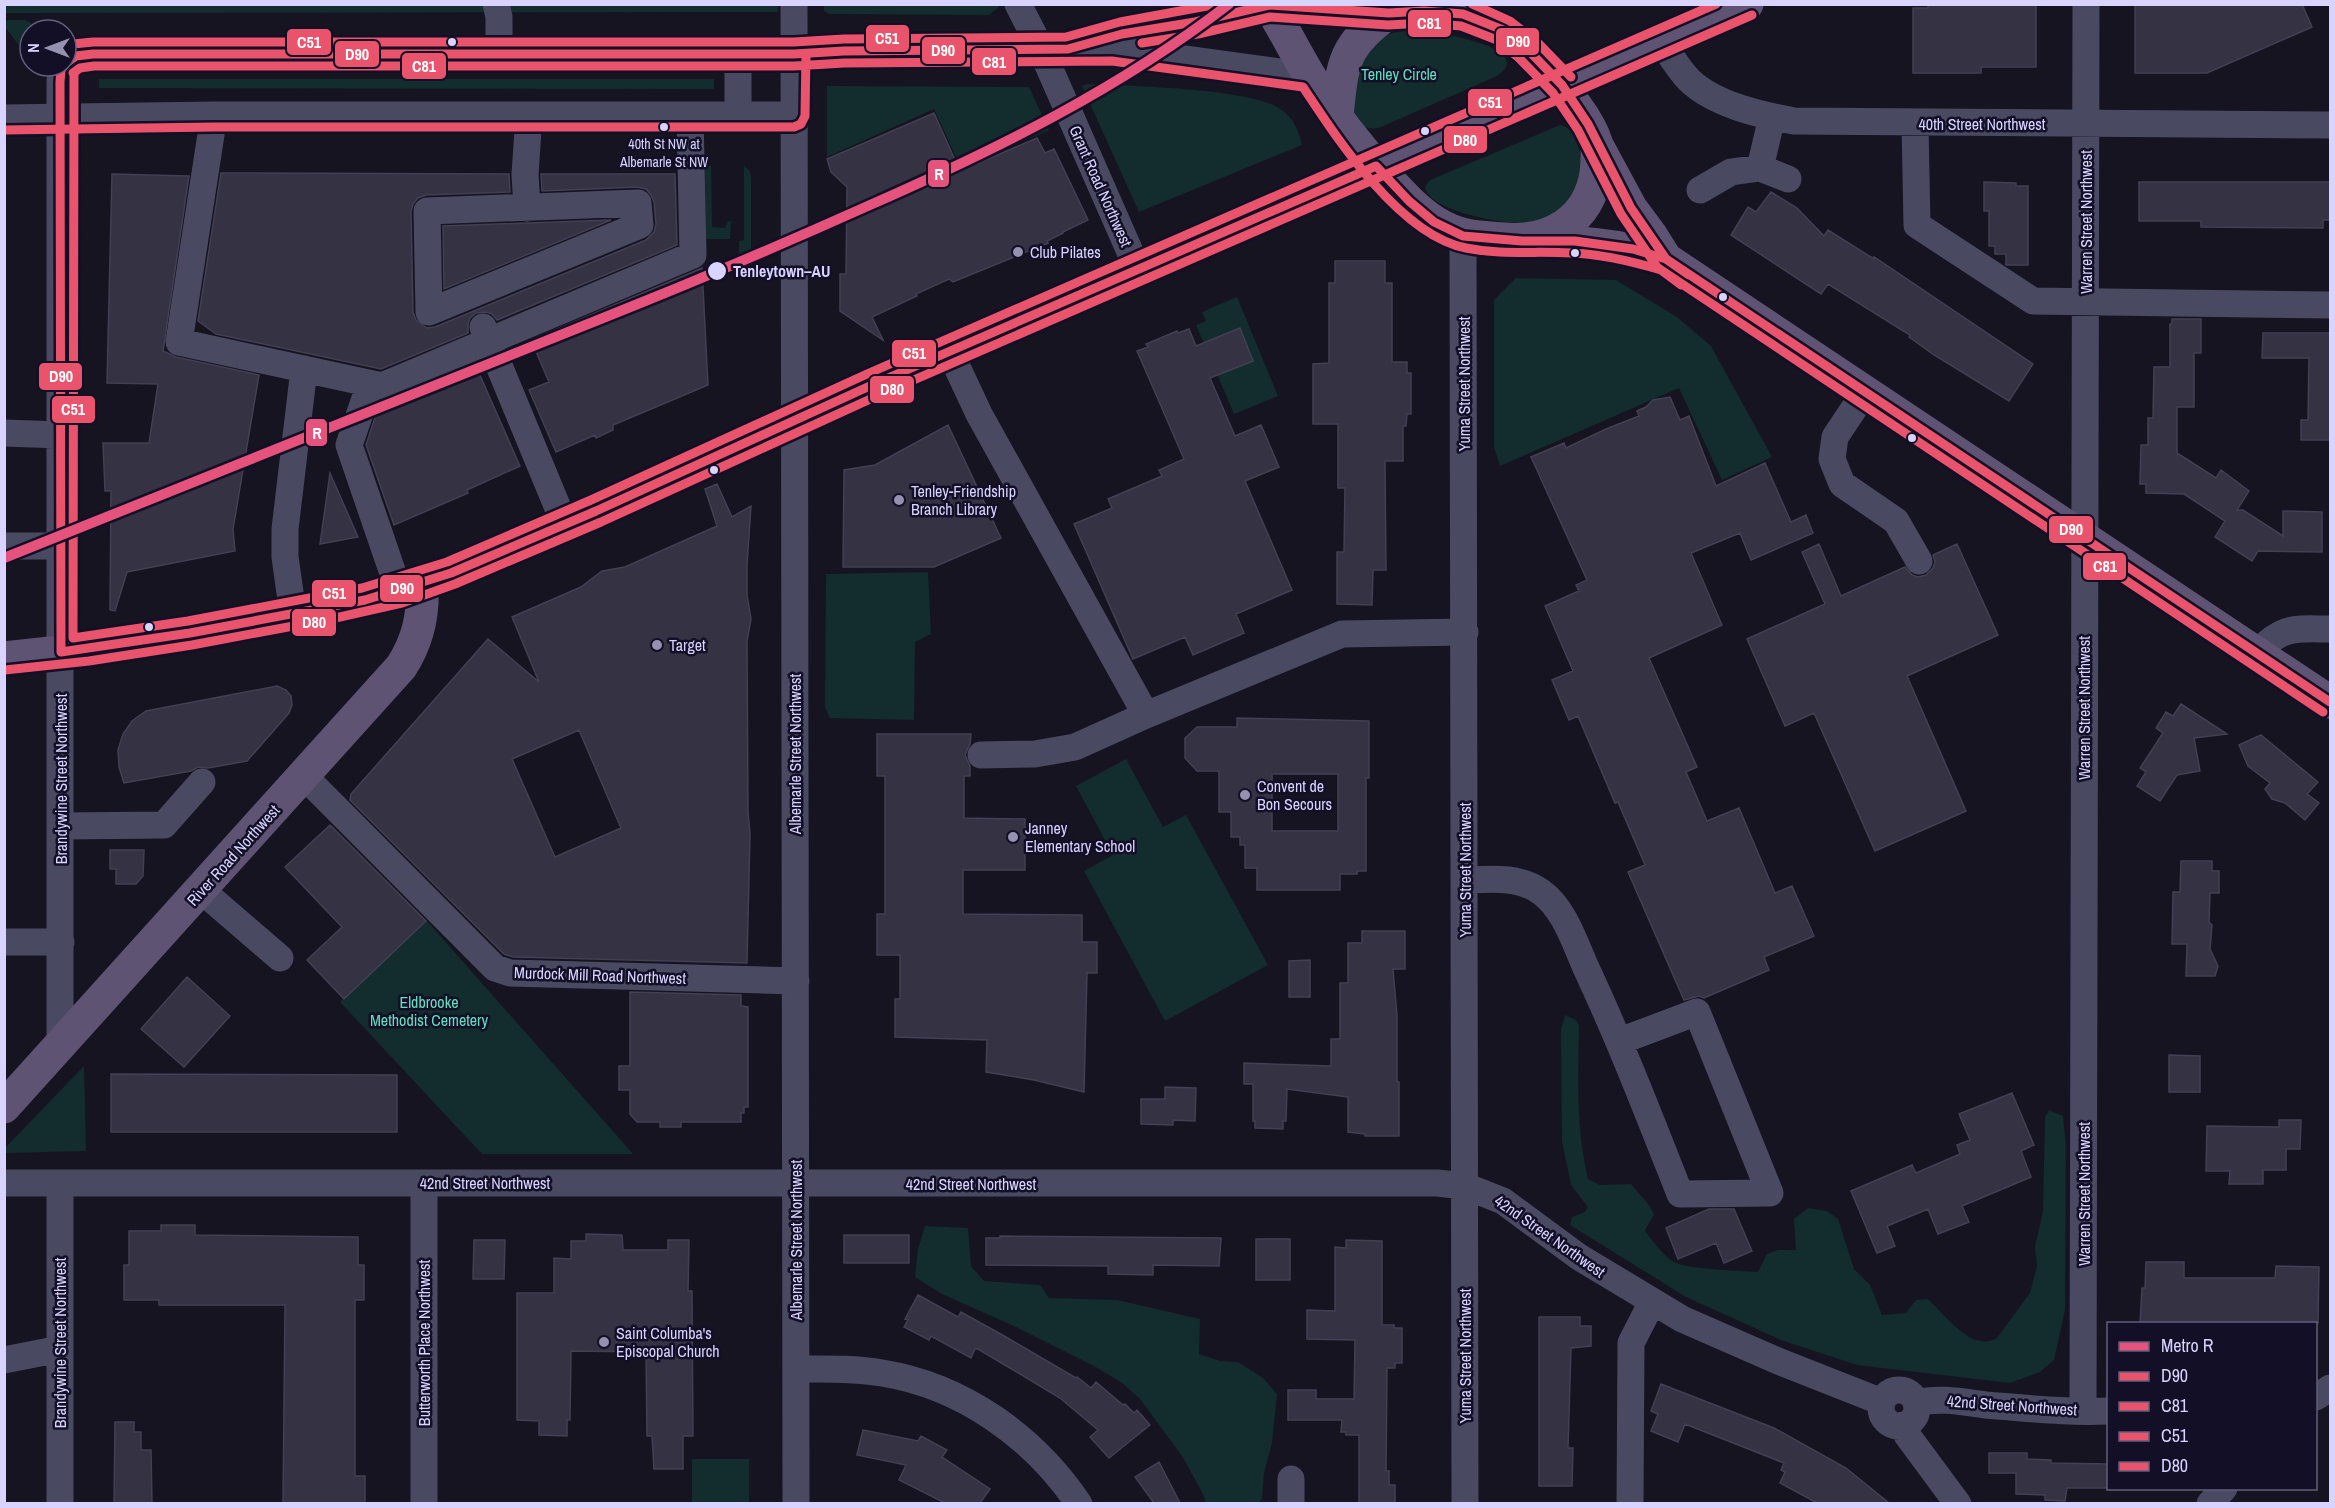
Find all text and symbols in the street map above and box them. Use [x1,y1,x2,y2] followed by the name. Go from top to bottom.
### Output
[1407,9,1452,38] line badge: C81
[1417,12,1442,34] text: C81
[18,18,78,78] north arrow
[865,24,910,53] line badge: C51
[875,27,900,49] text: C51
[1495,27,1540,56] line badge: D90
[286,28,332,56] line badge: C51
[1506,30,1530,52] text: D90
[297,31,322,53] text: C51
[446,36,458,48] unlabelled marker
[921,36,966,65] line badge: D90
[931,39,955,61] text: D90
[334,40,380,68] line badge: D90
[22,43,44,53] text: N
[345,43,369,65] text: D90
[971,47,1017,76] line badge: C81
[982,51,1007,73] text: C81
[401,52,447,80] line badge: C81
[412,55,437,77] text: C81
[1361,63,1437,85] park label: Tenley Circle
[1467,88,1513,117] line badge: C51
[1478,91,1503,113] text: C51
[1919,113,2046,135] street label: 40th Street Northwest
[658,121,670,133] marker: 40th St NW at Albemarle St NW
[1064,122,1138,250] street label: Grant Road Northwest
[1419,125,1431,137] unlabelled marker
[1443,125,1488,154] line badge: D80
[1453,129,1477,151] text: D80
[619,135,708,171] place label: 40th St NW at Albemarle St NW
[2075,150,2097,294] street label: Warren Street Northwest
[927,159,950,188] line badge: R
[934,163,944,185] text: R
[1030,241,1101,263] place label: Club Pilates
[1011,245,1025,259] marker: Club Pilates
[1569,247,1581,259] unlabelled marker
[706,260,728,282] marker: Tenleytown–AU
[733,260,830,282] place label: Tenleytown–AU
[1717,291,1729,303] unlabelled marker
[1453,316,1475,451] street label: Yuma Street Northwest
[891,339,937,368] line badge: C51
[902,342,927,364] text: C51
[38,362,83,391] line badge: D90
[49,365,73,387] text: D90
[869,375,915,404] line badge: D80
[880,378,904,400] text: D80
[51,395,96,424] line badge: C51
[61,398,86,420] text: C51
[305,418,328,447] line badge: R
[312,422,322,444] text: R
[1906,432,1918,444] unlabelled marker
[708,464,720,476] unlabelled marker
[911,480,1016,520] place label: Tenley-Friendship Branch Library
[892,493,906,507] marker: Tenley-Friendship Branch Library
[2048,515,2094,544] line badge: D90
[2059,518,2083,540] text: D90
[2082,552,2127,581] line badge: C81
[2093,555,2118,577] text: C81
[379,574,424,603] line badge: D90
[390,577,414,599] text: D90
[311,579,357,608] line badge: C51
[322,582,347,604] text: C51
[291,608,337,637] line badge: D80
[302,611,326,633] text: D80
[143,621,155,633] unlabelled marker
[669,634,706,656] place label: Target
[2073,636,2095,780] street label: Warren Street Northwest
[650,638,664,652] marker: Target
[784,673,806,835] street label: Albemarle Street Northwest
[50,693,72,864] street label: Brandywine Street Northwest
[1257,775,1332,815] place label: Convent de Bon Secours
[1238,788,1252,802] marker: Convent de Bon Secours
[182,799,285,910] street label: River Road Northwest
[1454,802,1476,937] street label: Yuma Street Northwest
[1025,817,1135,857] place label: Janney Elementary School
[1006,830,1020,844] marker: Janney Elementary School
[514,961,687,989] street label: Murdock Mill Road Northwest
[370,991,488,1031] park label: Eldbrooke Methodist Cemetery
[2073,1122,2095,1266] street label: Warren Street Northwest
[785,1159,807,1321] street label: Albemarle Street Northwest
[420,1172,551,1194] street label: 42nd Street Northwest
[906,1173,1037,1195] street label: 42nd Street Northwest
[1490,1190,1610,1283] street label: 42nd Street Northwest
[49,1257,71,1428] street label: Brandywine Street Northwest
[413,1260,435,1426] street label: Butterworth Place Northwest
[1454,1288,1476,1423] street label: Yuma Street Northwest
[616,1322,720,1362] place label: Saint Columba's Episcopal Church
[2107,1322,2317,1490] legend
[2161,1333,2214,1358] text: Metro R
[597,1335,611,1349] marker: Saint Columba's Episcopal Church
[2161,1363,2188,1388] text: D90
[1946,1389,2078,1421] street label: 42nd Street Northwest
[2161,1393,2189,1418] text: C81
[2161,1423,2189,1448] text: C51
[2161,1453,2188,1478] text: D80

